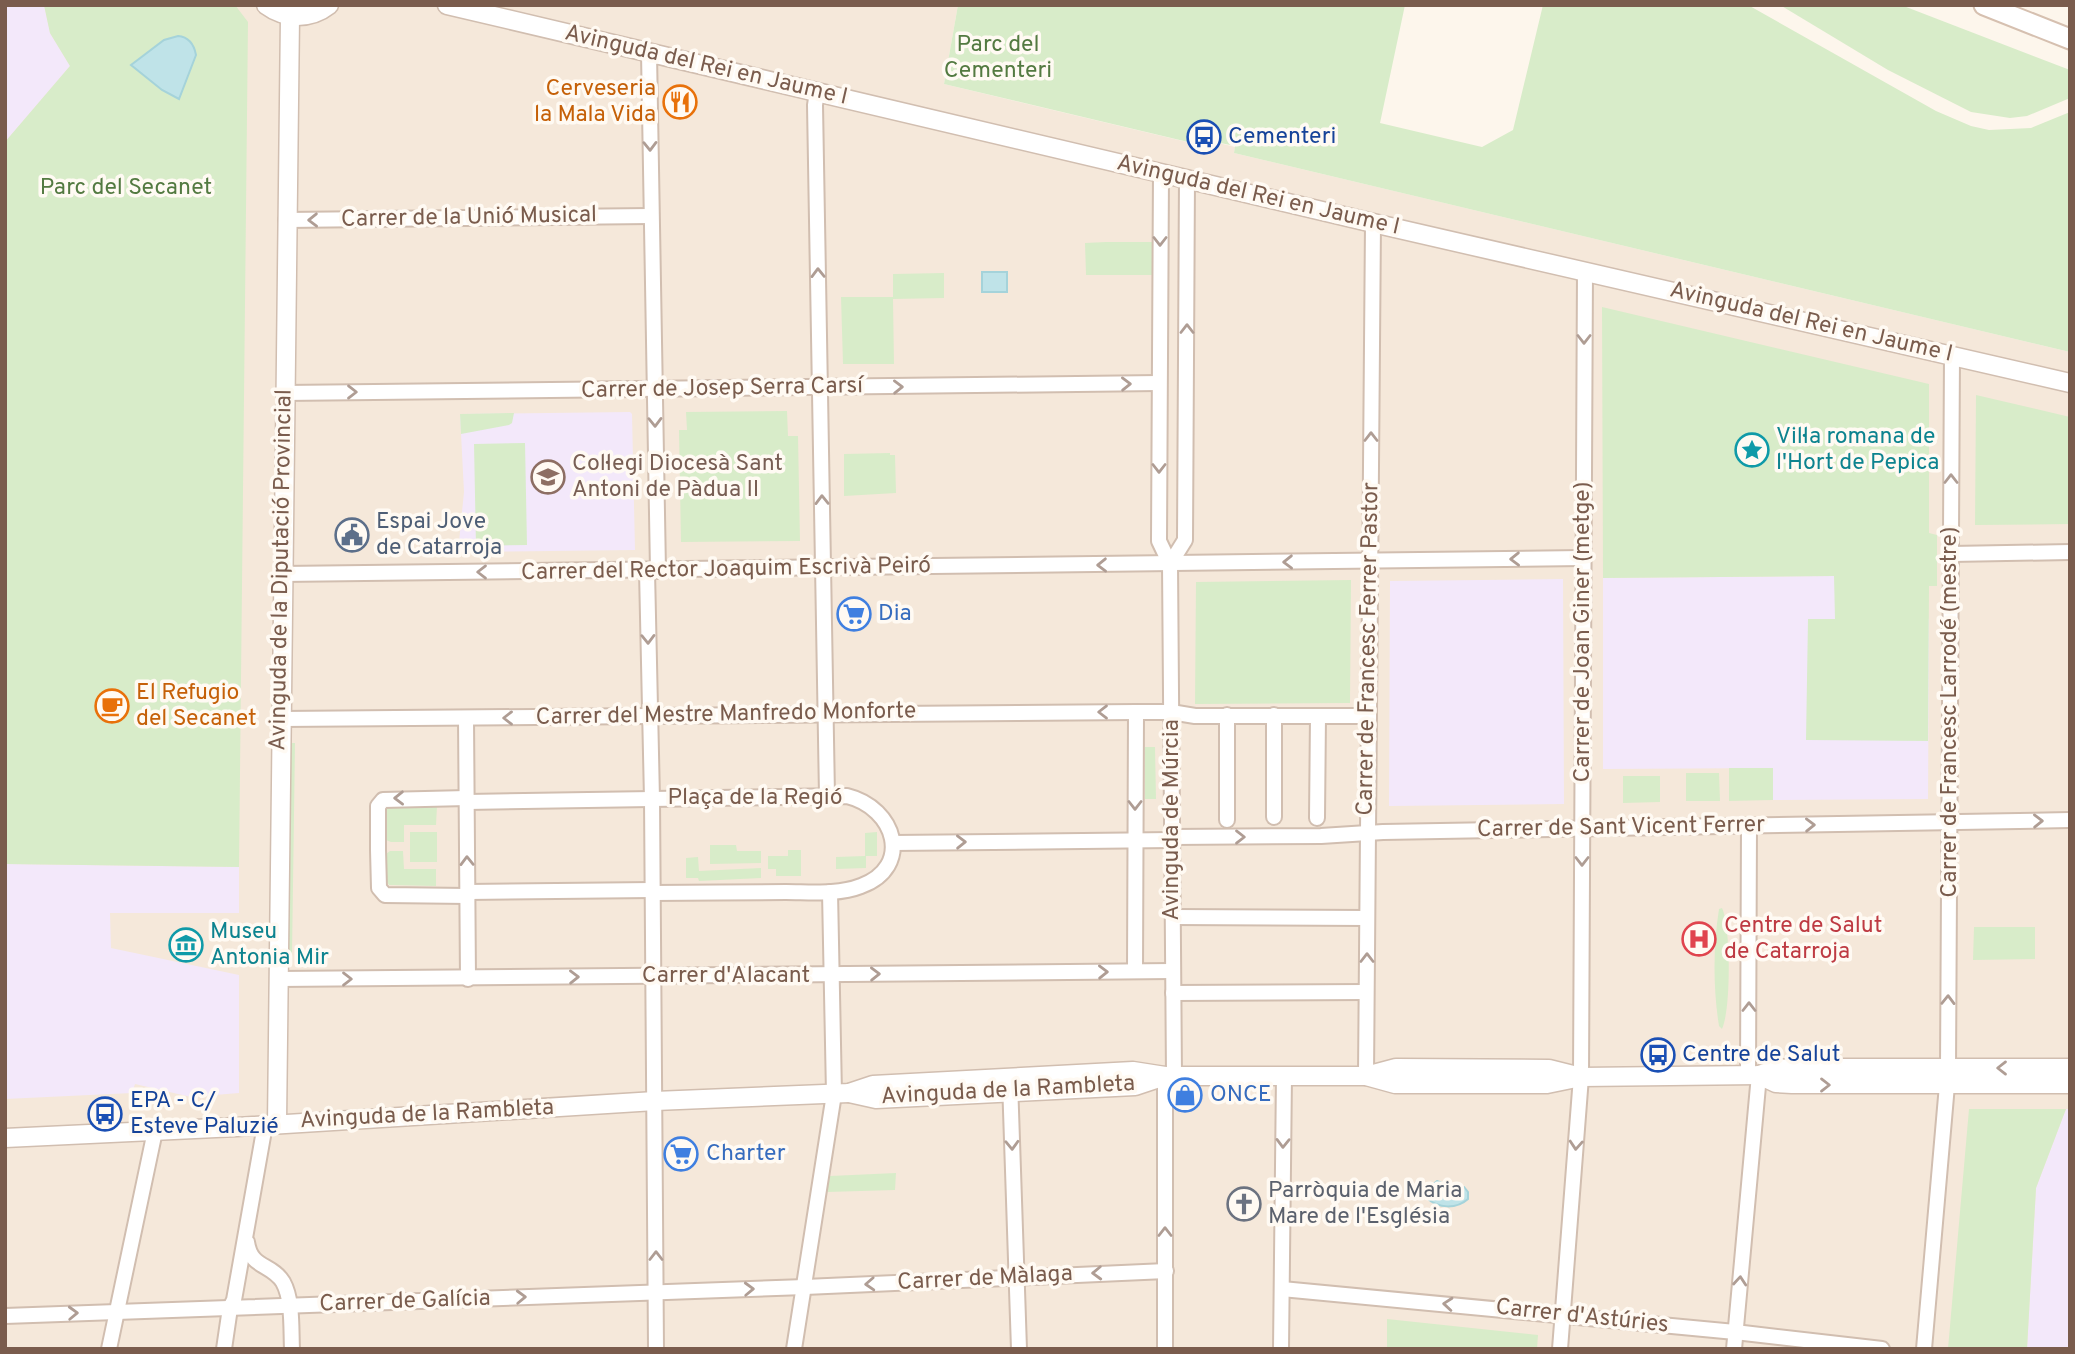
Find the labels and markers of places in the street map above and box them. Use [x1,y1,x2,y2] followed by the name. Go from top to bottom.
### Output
[534,75,656,130] place label: Cerveseria la Mala Vida
[661,83,699,121] restaurant icon: Cerveseria la Mala Vida
[1185,118,1223,156] bus stop icon: Cementeri
[1228,123,1336,152] place label: Cementeri
[1776,423,1939,478] place label: Vil·la romana de l'Hort de Pepica
[1733,431,1771,469] place icon: Vil·la romana de l'Hort de Pepica
[572,450,783,505] place label: Col·legi Diocesà Sant Antoni de Pàdua II
[529,458,567,496] school or university icon: Col·legi Diocesà Sant Antoni de Pàdua II
[376,508,502,563] place label: Espai Jove de Catarroja
[333,516,371,554] public building icon: Espai Jove de Catarroja
[835,595,873,633] supermarket icon: Dia
[878,600,912,629] place label: Dia
[136,679,257,734] place label: El Refugio del Secanet
[93,687,131,725] cafe icon: El Refugio del Secanet
[1724,912,1882,967] place label: Centre de Salut de Catarroja
[210,918,329,973] place label: Museu Antonia Mir
[1680,920,1718,958] hospital icon: Centre de Salut de Catarroja
[167,926,205,964] museum icon: Museu Antonia Mir
[1639,1036,1677,1074] bus stop icon: Centre de Salut
[1682,1041,1840,1070] place label: Centre de Salut
[1166,1076,1204,1114] shop icon: ONCE
[1210,1081,1271,1110] place label: ONCE
[130,1087,279,1142] place label: EPA - C/ Esteve Paluzié
[86,1095,124,1133] bus stop icon: EPA - C/ Esteve Paluzié
[662,1135,700,1173] supermarket icon: Charter
[706,1140,786,1169] place label: Charter
[1268,1177,1462,1232] place label: Parròquia de Maria Mare de l'Església
[1225,1185,1263,1223] church icon: Parròquia de Maria Mare de l'Església

